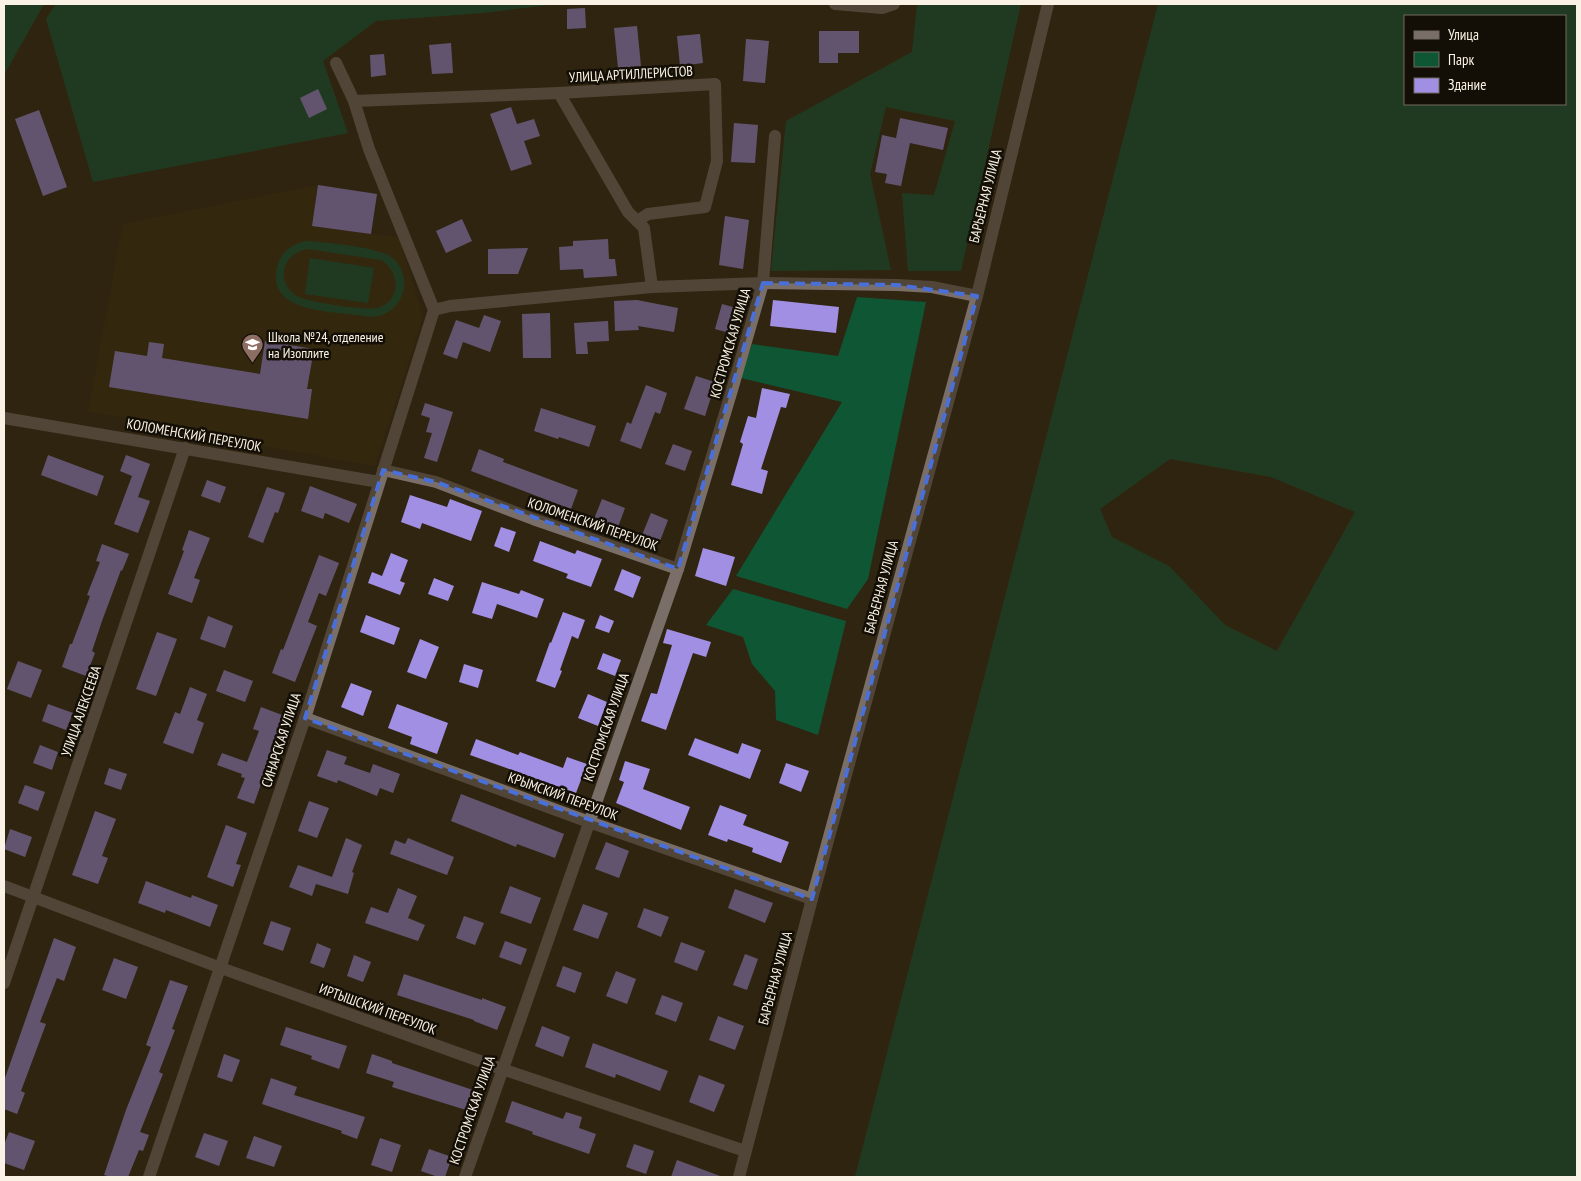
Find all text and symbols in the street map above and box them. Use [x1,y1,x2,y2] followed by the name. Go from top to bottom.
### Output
[1404,15,1566,105] legend
[1448,25,1479,44] text: Улица
[1448,50,1474,69] text: Парк
[569,62,693,86] street label: УЛИЦА АРТИЛЛЕРИСТОВ
[1448,75,1486,94] text: Здание
[965,147,1005,245] street label: БАРЬЕРНАЯ УЛИЦА
[706,286,754,400] street label: КОСТРОМСКАЯ УЛИЦА
[268,328,384,362] place label: Школа №24, отделение на Изоплите
[240,333,264,364] school or university icon: Школа №24, отделение на Изоплите
[125,414,263,456] street label: КОЛОМЕНСКИЙ ПЕРЕУЛОК
[526,493,661,555] street label: КОЛОМЕНСКИЙ ПЕРЕУЛОК
[860,538,902,636] street label: БАРЬЕРНАЯ УЛИЦА
[57,663,105,759] street label: УЛИЦА АЛЕКСЕЕВА
[579,670,633,784] street label: КОСТРОМСКАЯ УЛИЦА
[257,690,305,790] street label: СИНАРСКАЯ УЛИЦА
[506,768,621,824] street label: КРЫМСКИЙ ПЕРЕУЛОК
[754,929,796,1027] street label: БАРЬЕРНАЯ УЛИЦА
[317,979,439,1039] street label: ИРТЫШСКИЙ ПЕРЕУЛОК
[445,1053,499,1167] street label: КОСТРОМСКАЯ УЛИЦА

